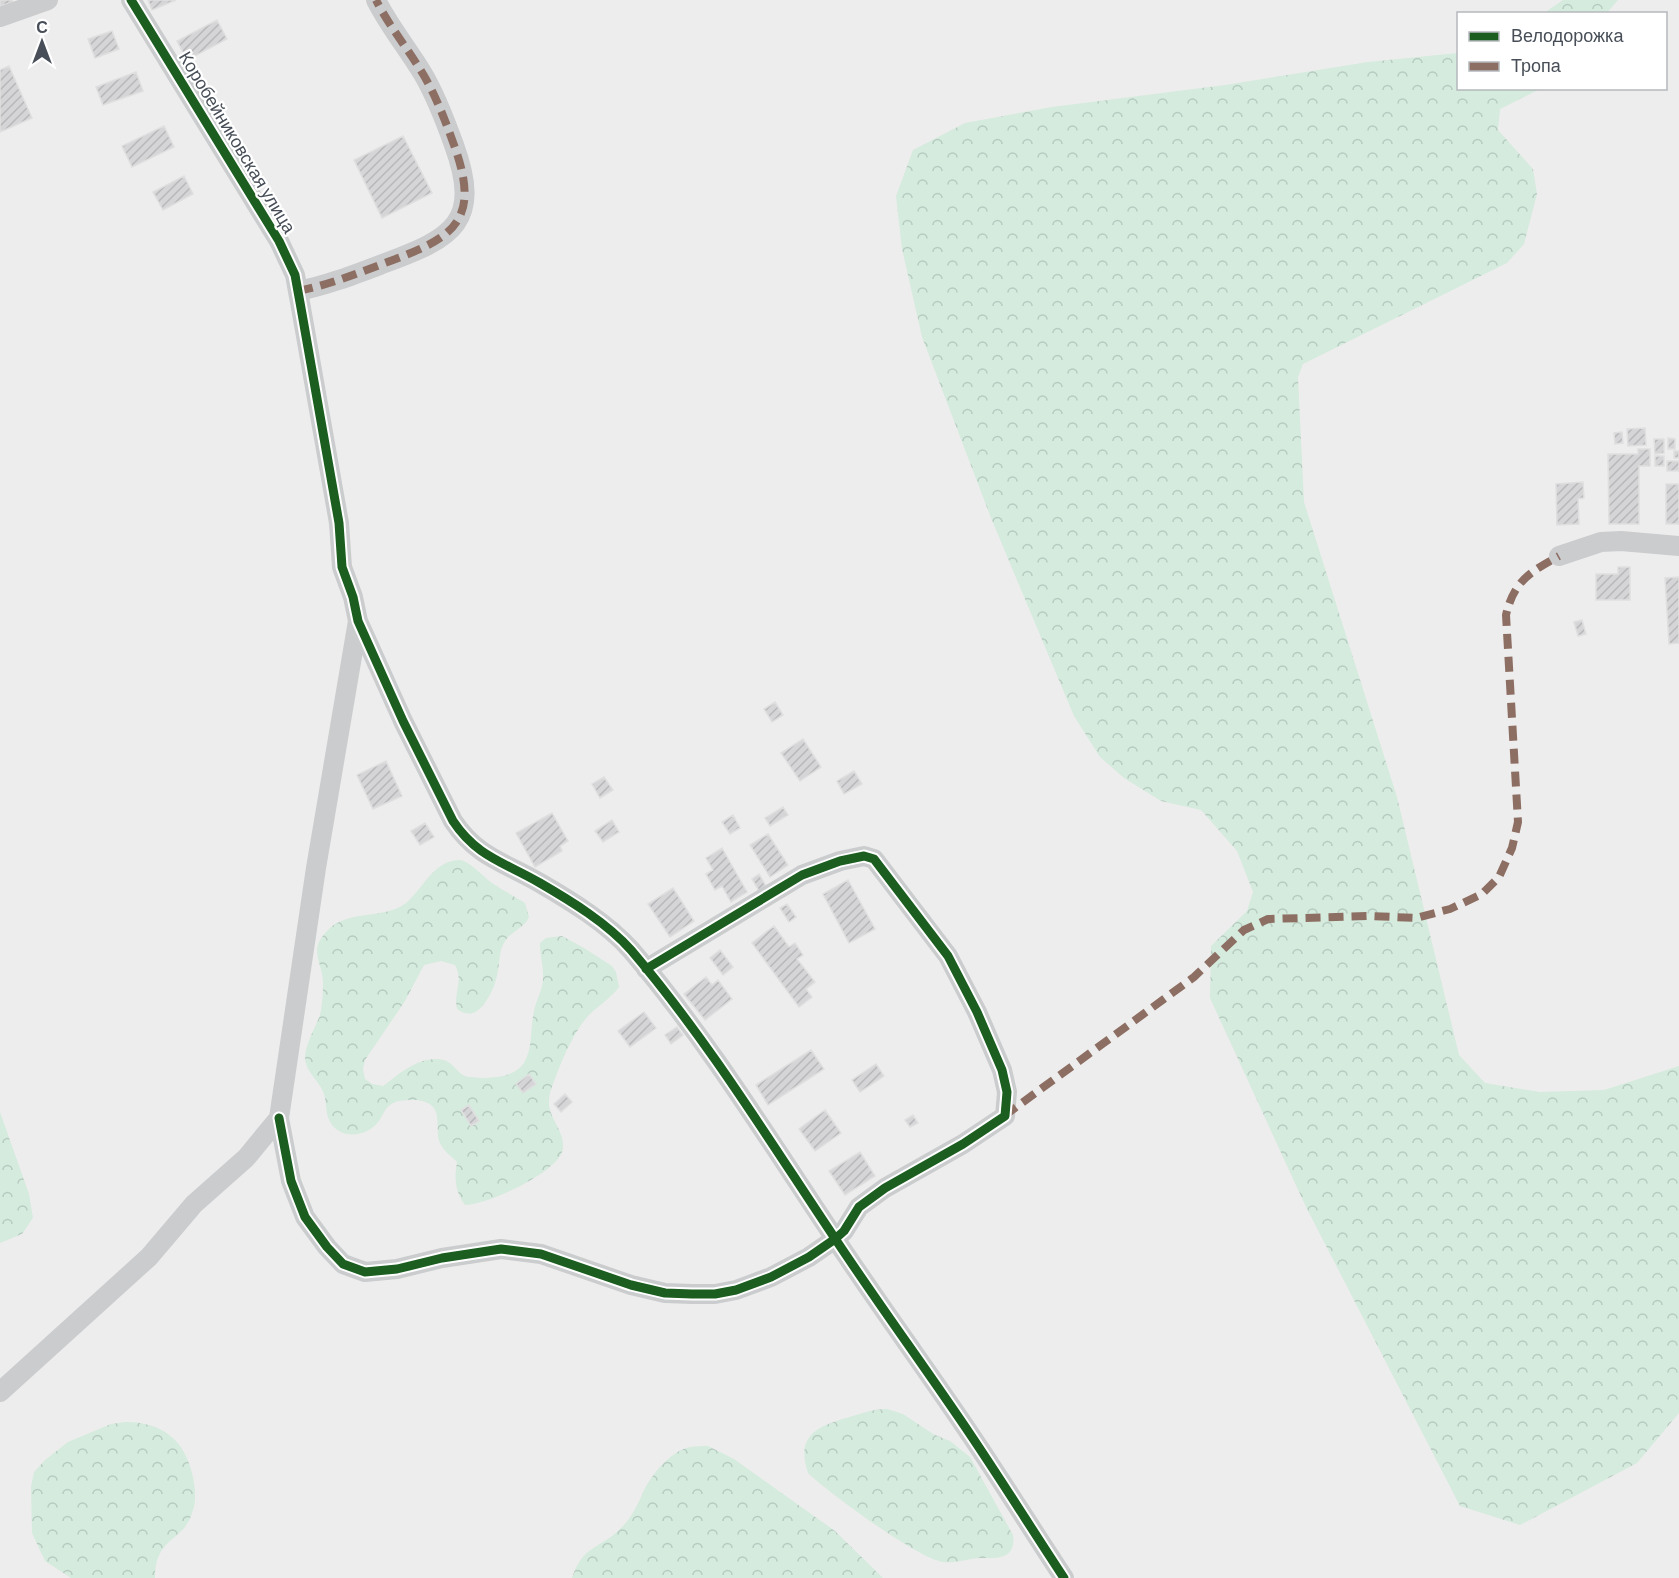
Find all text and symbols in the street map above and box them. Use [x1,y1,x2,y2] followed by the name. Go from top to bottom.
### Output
[12,12,72,72] north arrow
[1457,12,1667,90] legend
[36,17,48,36] text: С
[1511,24,1624,46] text: Велодорожка
[175,47,302,238] street label: Коробейниковская улица
[1511,54,1562,76] text: Тропа

